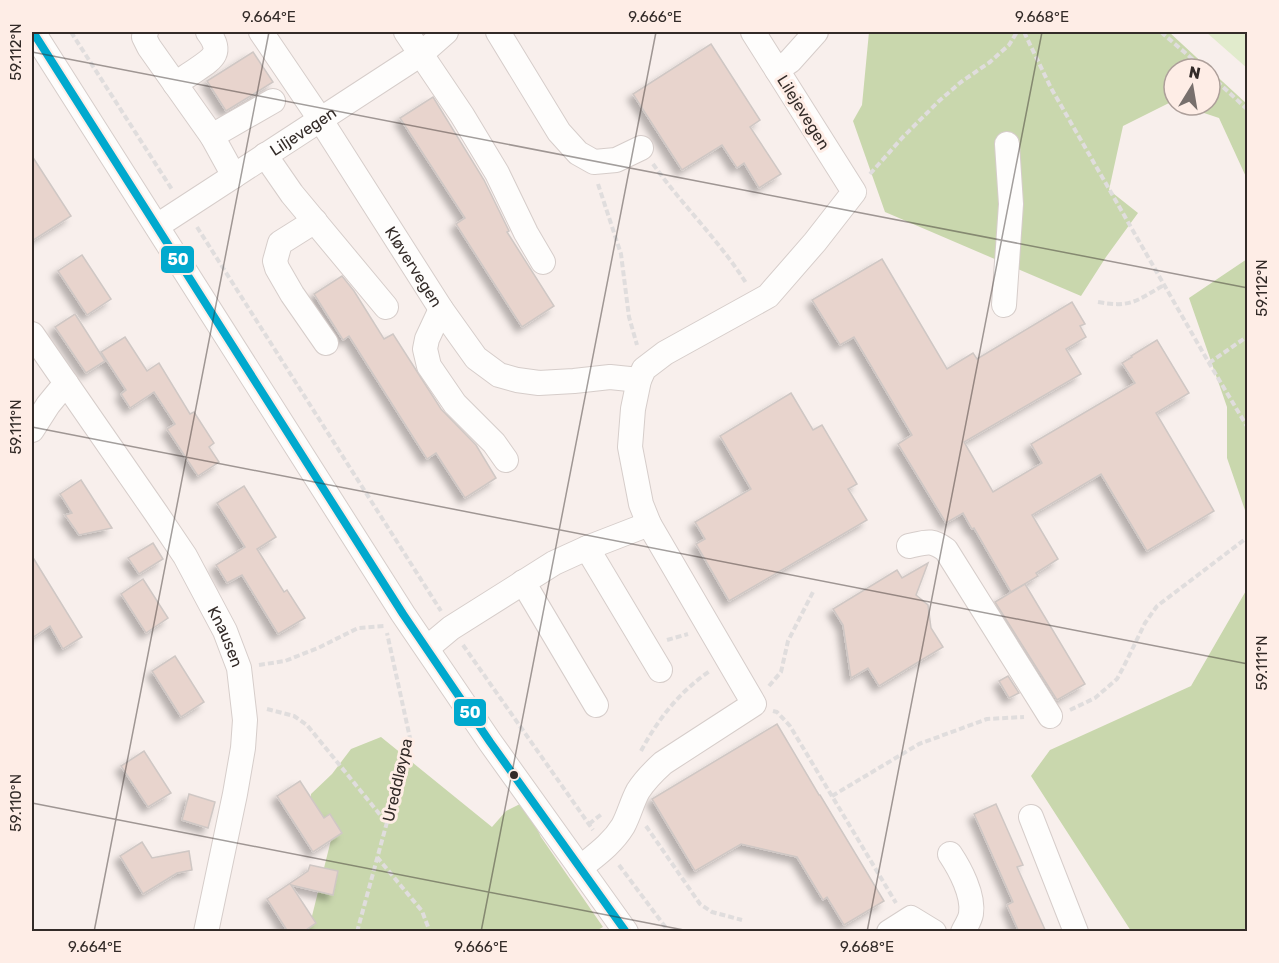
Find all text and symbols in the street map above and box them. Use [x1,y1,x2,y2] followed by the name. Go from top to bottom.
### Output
[242,8,296,26] text: 9.664°E
[628,8,682,26] text: 9.666°E
[1015,8,1069,26] text: 9.668°E
[7,23,25,81] text: 59.112°N
[1162,57,1222,117] north arrow
[1187,62,1202,83] text: N
[773,72,834,153] street label: Lilejevegen
[266,103,340,160] street label: Liljevegen
[381,223,446,311] street label: Kløvervegen
[160,245,195,274] line badge: 50
[167,250,189,269] text: 50
[1253,259,1271,317] text: 59.112°N
[7,399,25,455] text: 59.111°N
[203,603,247,670] street label: Knausen
[1253,635,1271,691] text: 59.111°N
[453,698,487,727] line badge: 50
[459,703,481,722] text: 50
[379,737,416,824] street label: Ureddløypa
[508,769,520,781] unlabelled marker
[7,774,25,832] text: 59.110°N
[68,938,122,956] text: 9.664°E
[454,938,508,956] text: 9.666°E
[840,938,894,956] text: 9.668°E

